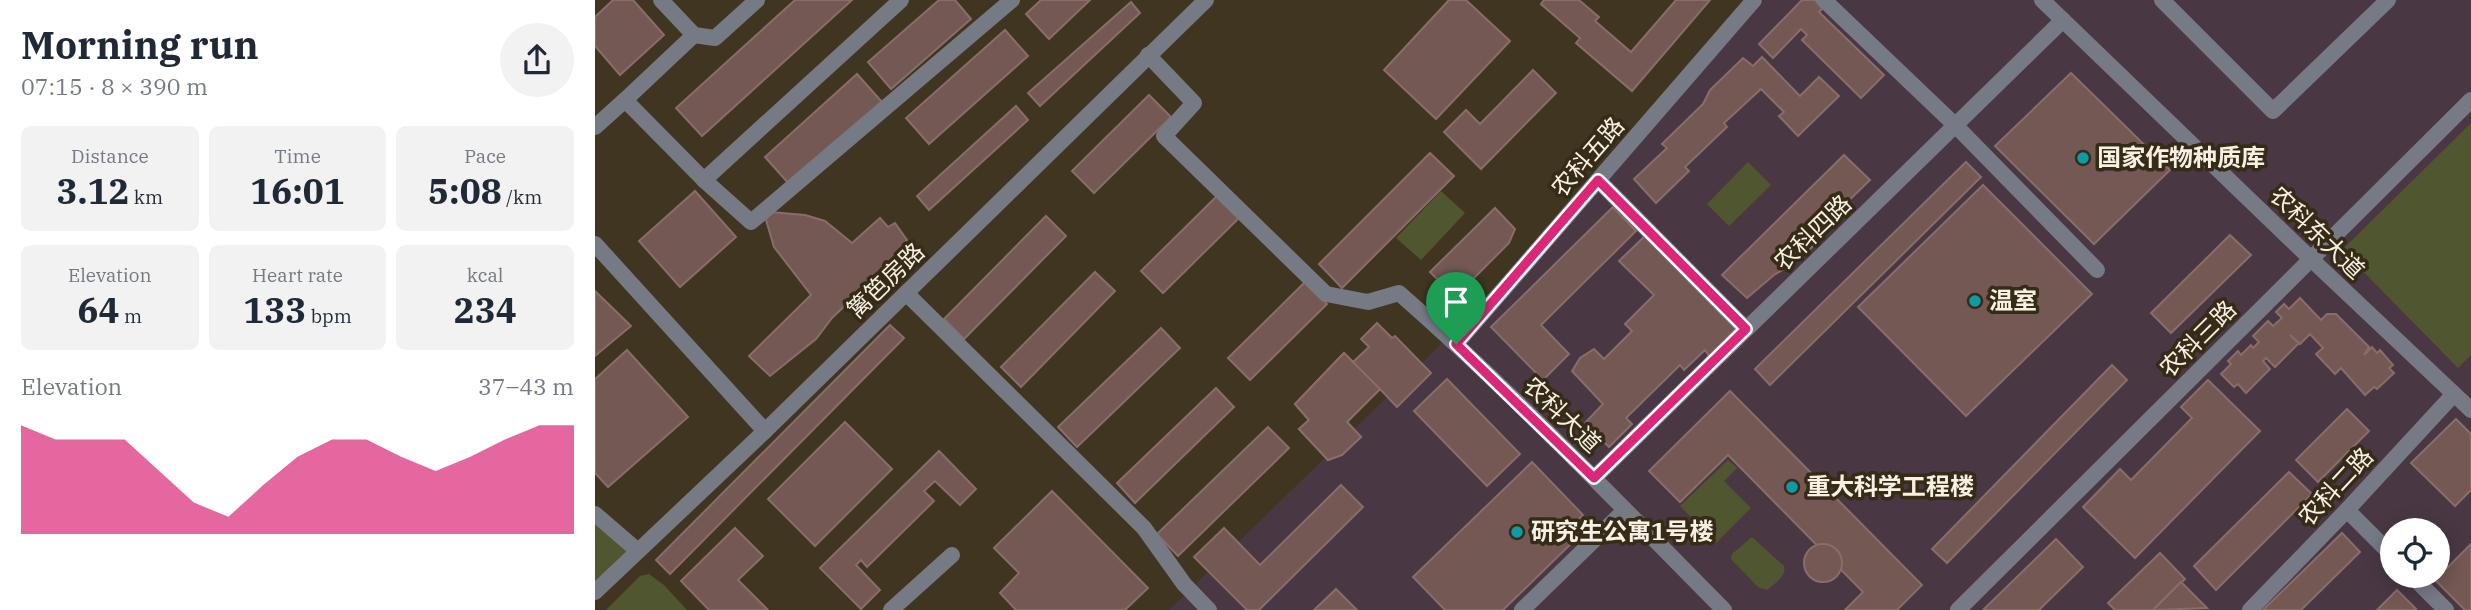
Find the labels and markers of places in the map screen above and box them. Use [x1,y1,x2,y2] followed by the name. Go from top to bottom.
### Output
[2097,141,2265,173] place label: 国家作物种质库
[2075,150,2091,166] marker: 国家作物种质库
[1426,272,1486,344] pin
[1989,284,2037,316] place label: 温室
[1967,293,1983,309] marker: 温室
[1806,470,1974,502] place label: 重大科学工程楼
[1784,479,1800,495] marker: 重大科学工程楼
[1531,515,1713,547] place label: 研究生公寓1号楼
[1509,524,1525,540] marker: 研究生公寓1号楼

